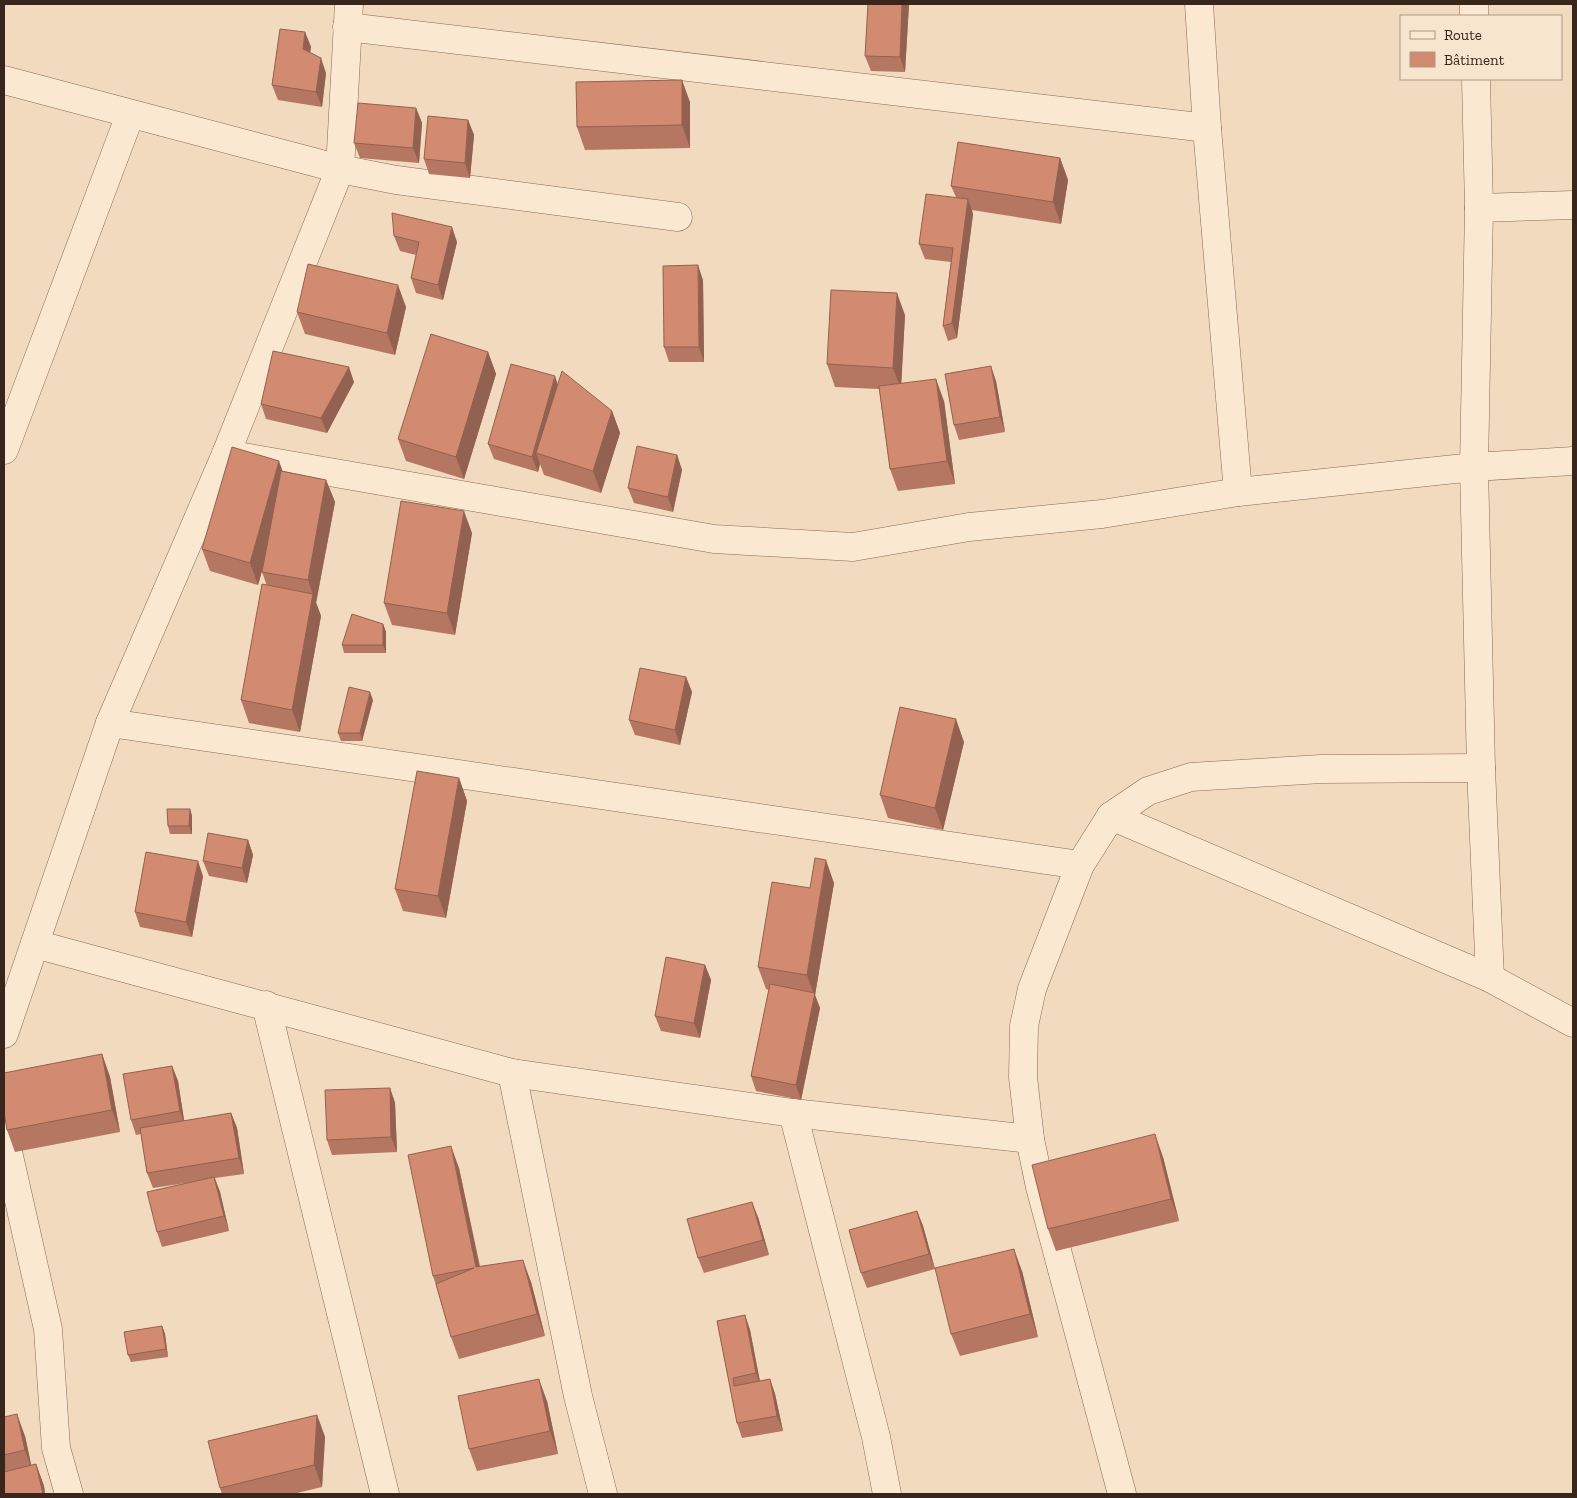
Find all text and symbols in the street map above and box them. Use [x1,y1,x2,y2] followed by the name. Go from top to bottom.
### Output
[1400,15,1562,80] legend
[1444,26,1482,44] text: Route
[1444,51,1505,69] text: Bâtiment

